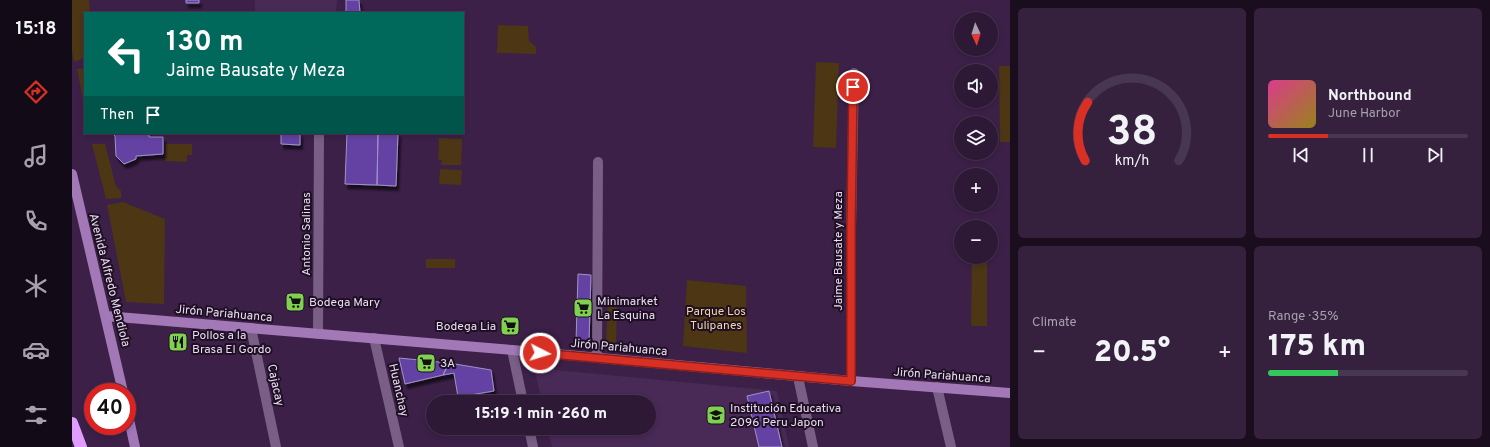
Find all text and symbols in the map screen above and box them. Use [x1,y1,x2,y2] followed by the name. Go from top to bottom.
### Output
[954,12,998,56] north arrow
[954,12,998,264] map controls
[15,18,57,41] text: 15:18
[166,25,244,61] text: 130 m
[100,28,152,80] icon: left
[166,60,345,83] text: Jaime Bausate y Meza
[954,64,998,108] button: sound
[836,70,870,104] pin
[842,76,864,98] icon: arrive
[22,78,50,106] icon: directions
[1328,87,1412,106] text: Northbound
[142,104,164,126] icon: arrive
[100,106,134,125] text: Then
[1328,106,1401,122] text: June Harbor
[1106,107,1158,160] text: 38
[954,116,998,160] button: layers
[22,142,50,170] icon: music
[1290,144,1312,166] icon: previous
[1357,144,1379,166] icon: pause
[1424,144,1446,166] icon: next
[1115,152,1149,170] text: km/h
[954,168,998,212] button: +
[831,191,847,311] street label: Jaime Bausate y Meza
[299,192,315,276] street label: Antonio Salinas
[22,207,50,235] icon: phone
[85,212,133,349] street label: Avenida Alfredo Mendiola
[954,220,998,264] button: −
[22,272,50,300] icon: climate
[284,291,306,313] supermarket icon: Bodega Mary
[597,294,658,324] place label: Minimarket La Esquina
[309,295,380,311] place label: Bodega Mary
[572,297,594,319] supermarket icon: Minimarket La Esquina
[175,302,273,326] street label: Jirón Pariahuanca
[686,304,746,334] park label: Parque Los Tulipanes
[1268,309,1339,325] text: Range · 35%
[499,315,521,337] supermarket icon: Bodega Lia
[1032,315,1077,331] text: Climate
[436,319,496,335] place label: Bodega Lia
[192,328,271,358] place label: Pollos a la Brasa El Gordo
[1268,329,1366,366] text: 175 km
[167,331,189,353] restaurant icon: Pollos a la Brasa El Gordo
[519,332,561,374] position arrow
[1094,335,1170,372] text: 20.5°
[22,336,50,364] icon: car
[570,336,668,360] street label: Jirón Pariahuanca
[1032,340,1046,367] text: −
[1218,340,1232,367] text: +
[415,352,437,374] supermarket icon: 3A
[440,356,455,372] place label: 3A
[384,362,412,418] street label: Huanchay
[263,363,287,408] street label: Cajacay
[893,365,991,387] street label: Jirón Pariahuanca
[84,383,136,435] speed limit sign: 40
[22,401,50,429] icon: filters
[730,401,841,431] place label: Institución Educativa 2096 Peru Japon
[705,404,727,426] school or university icon: Institución Educativa 2096 Peru Japon
[475,405,607,424] text: 15:19 · 1 min · 260 m

